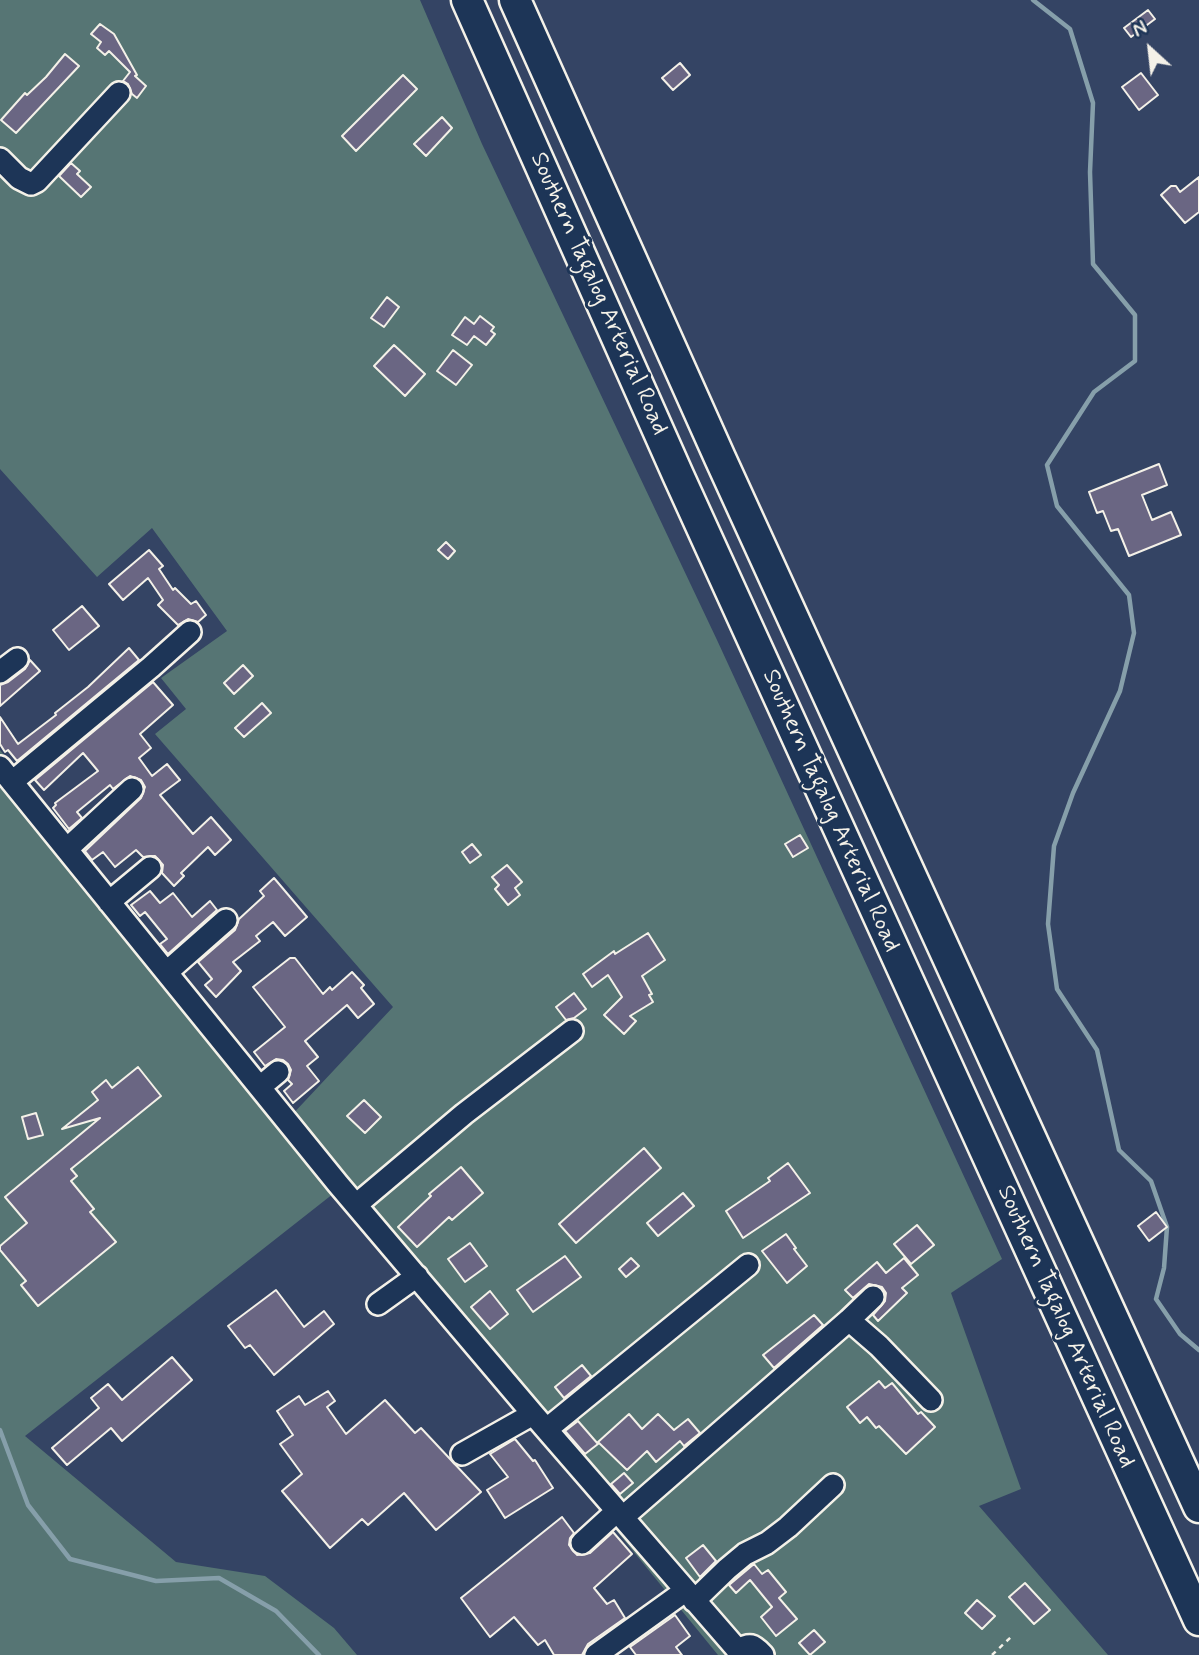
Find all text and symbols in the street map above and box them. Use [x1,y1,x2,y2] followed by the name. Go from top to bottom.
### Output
[1115,14,1185,84] north arrow
[1129,16,1152,44] text: N
[523,148,673,440] street label: Southern Tagalog Arterial Road
[755,665,905,957] street label: Southern Tagalog Arterial Road
[990,1181,1140,1473] street label: Southern Tagalog Arterial Road

